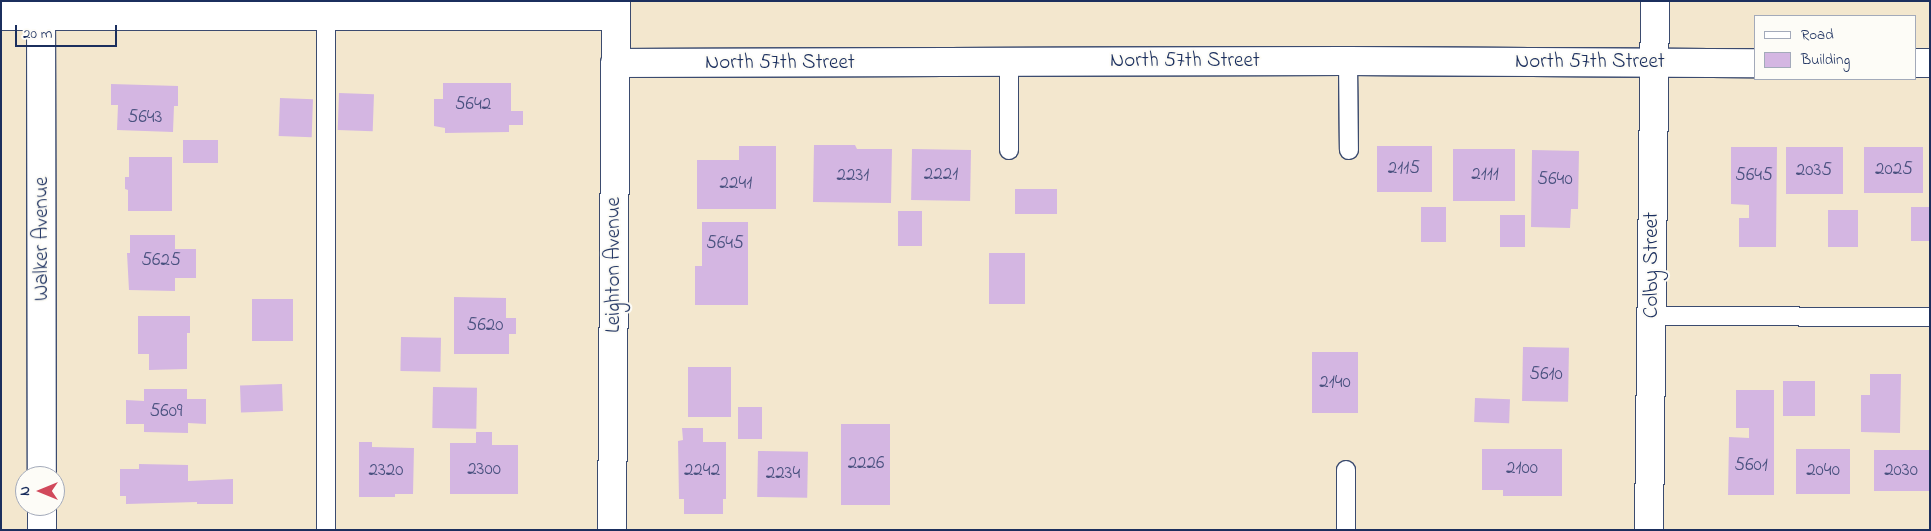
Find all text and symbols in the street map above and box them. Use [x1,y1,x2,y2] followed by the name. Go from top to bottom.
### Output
[18,15,120,47] scale bar
[1754,15,1916,80] legend
[23,23,52,45] text: 20 m
[1801,24,1834,46] text: Road
[1110,48,1260,74] street label: North 57th Street
[1515,49,1665,75] street label: North 57th Street
[1801,49,1850,71] text: Building
[705,50,855,76] street label: North 57th Street
[455,94,491,116] house number: 5642
[128,107,162,129] house number: 5643
[1388,158,1420,180] house number: 2115
[1875,159,1913,181] house number: 2025
[1796,160,1832,182] house number: 2035
[924,164,958,186] house number: 2221
[1471,164,1499,186] house number: 2111
[837,165,869,187] house number: 2231
[1735,165,1773,187] house number: 5645
[1537,169,1573,191] house number: 5640
[720,173,752,195] house number: 2241
[29,177,55,301] street label: Walker Avenue
[601,197,627,333] street label: Leighton Avenue
[1639,212,1665,318] street label: Colby Street
[706,233,744,255] house number: 5645
[141,250,181,272] house number: 5625
[467,315,503,337] house number: 5620
[1529,364,1563,386] house number: 5610
[1319,372,1351,394] house number: 2140
[149,401,183,423] house number: 5609
[848,453,884,475] house number: 2226
[1734,455,1768,477] house number: 5601
[1506,458,1538,480] house number: 2100
[467,459,501,481] house number: 2300
[369,460,403,482] house number: 2320
[684,460,720,482] house number: 2242
[1806,460,1840,482] house number: 2040
[1884,460,1918,482] house number: 2030
[766,463,800,485] house number: 2234
[15,466,65,516] north arrow
[15,486,36,496] text: N

